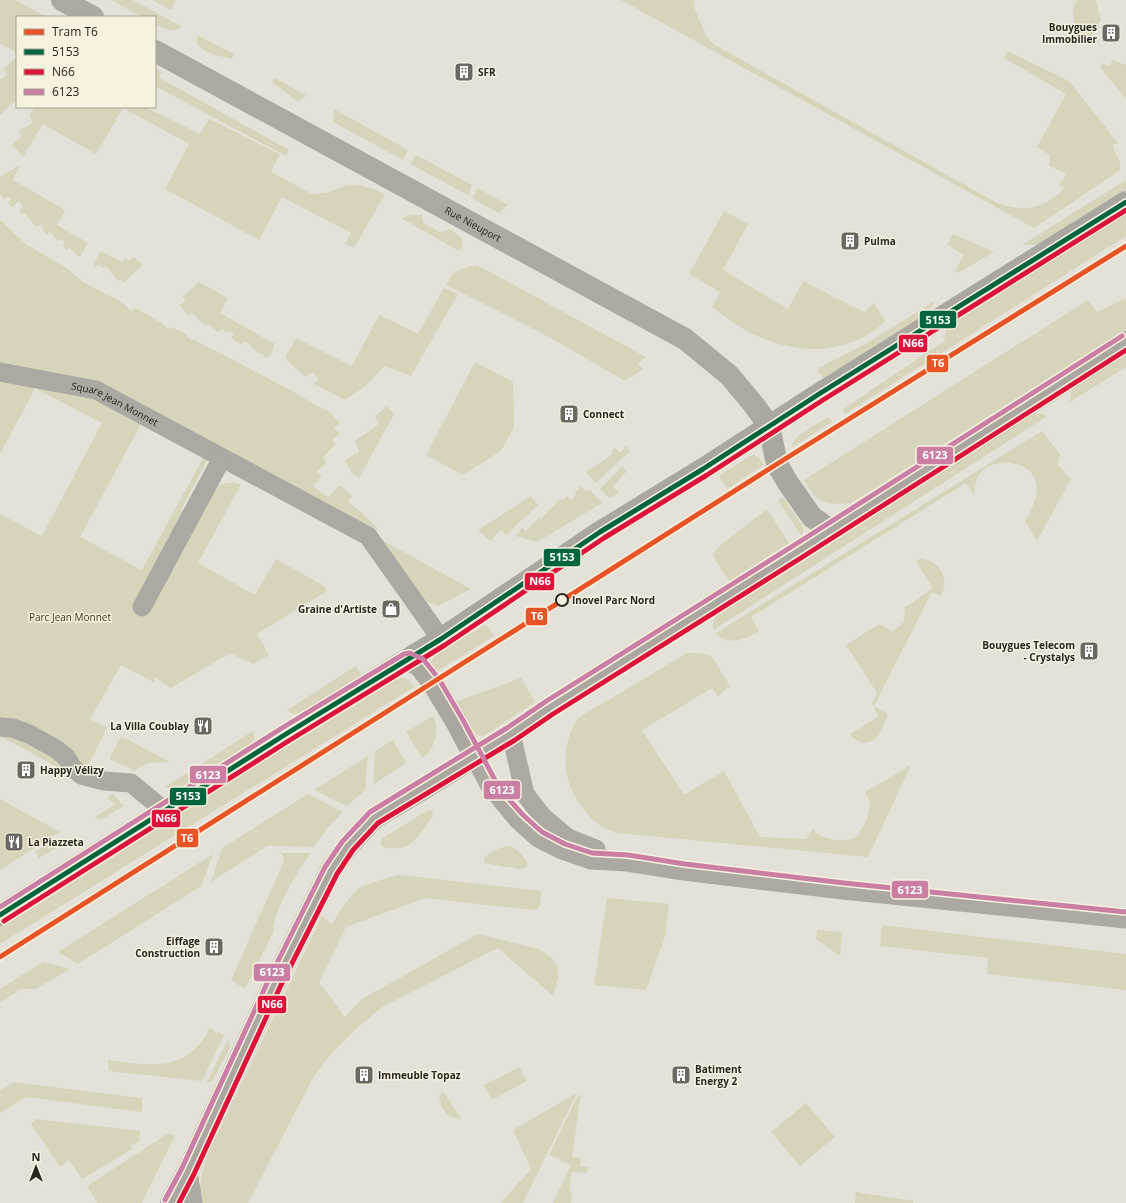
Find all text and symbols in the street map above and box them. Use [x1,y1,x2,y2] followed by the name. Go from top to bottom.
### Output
[16,16,156,108] legend
[1042,20,1097,46] place label: Bouygues Immobilier
[1100,22,1122,44] building icon: Bouygues Immobilier
[52,23,98,40] text: Tram T6
[52,43,80,60] text: 5153
[453,61,475,83] building icon: SFR
[52,63,75,80] text: N66
[478,65,496,79] place label: SFR
[52,83,80,100] text: 6123
[442,203,504,245] street label: Rue Nieuport
[839,230,861,252] building icon: Pulma
[864,234,896,248] place label: Pulma
[919,310,957,329] line badge: 5153
[925,312,951,327] text: 5153
[898,334,928,353] line badge: N66
[902,335,924,350] text: N66
[926,354,949,373] line badge: T6
[932,355,944,370] text: T6
[70,379,161,429] street label: Square Jean Monnet
[558,403,580,425] building icon: Connect
[583,407,625,421] place label: Connect
[916,446,954,465] line badge: 6123
[922,447,948,462] text: 6123
[543,548,581,567] line badge: 5153
[549,549,575,564] text: 5153
[524,572,555,591] line badge: N66
[529,573,551,588] text: N66
[555,593,569,607] marker: Inovel Parc Nord
[572,593,655,607] place label: Inovel Parc Nord
[380,598,402,620] shop icon: Graine d'Artiste
[298,602,377,616] place label: Graine d'Artiste
[525,607,548,626] line badge: T6
[531,608,543,623] text: T6
[29,610,111,624] park label: Parc Jean Monnet
[982,638,1075,664] place label: Bouygues Telecom - Crystalys
[1078,640,1100,662] building icon: Bouygues Telecom - Crystalys
[192,715,214,737] restaurant icon: La Villa Coublay
[110,719,189,733] place label: La Villa Coublay
[15,759,37,781] building icon: Happy Vélizy
[40,763,104,777] place label: Happy Vélizy
[189,765,227,784] line badge: 6123
[195,767,221,782] text: 6123
[483,780,521,800] line badge: 6123
[489,782,515,797] text: 6123
[169,787,207,806] line badge: 5153
[175,788,201,803] text: 5153
[151,809,181,828] line badge: N66
[155,810,177,825] text: N66
[176,828,199,848] line badge: T6
[181,830,193,845] text: T6
[3,831,25,853] restaurant icon: La Piazzeta
[28,835,84,849] place label: La Piazzeta
[891,880,929,899] line badge: 6123
[897,882,923,897] text: 6123
[135,934,200,960] place label: Eiffage Construction
[203,936,225,958] building icon: Eiffage Construction
[253,963,291,982] line badge: 6123
[259,964,285,979] text: 6123
[257,995,287,1014] line badge: N66
[261,996,283,1011] text: N66
[695,1062,742,1088] place label: Batiment Energy 2
[353,1064,375,1086] building icon: Immeuble Topaz
[670,1064,692,1086] building icon: Batiment Energy 2
[378,1068,461,1082] place label: Immeuble Topaz
[16,1147,56,1187] north arrow
[32,1149,40,1164] text: N

